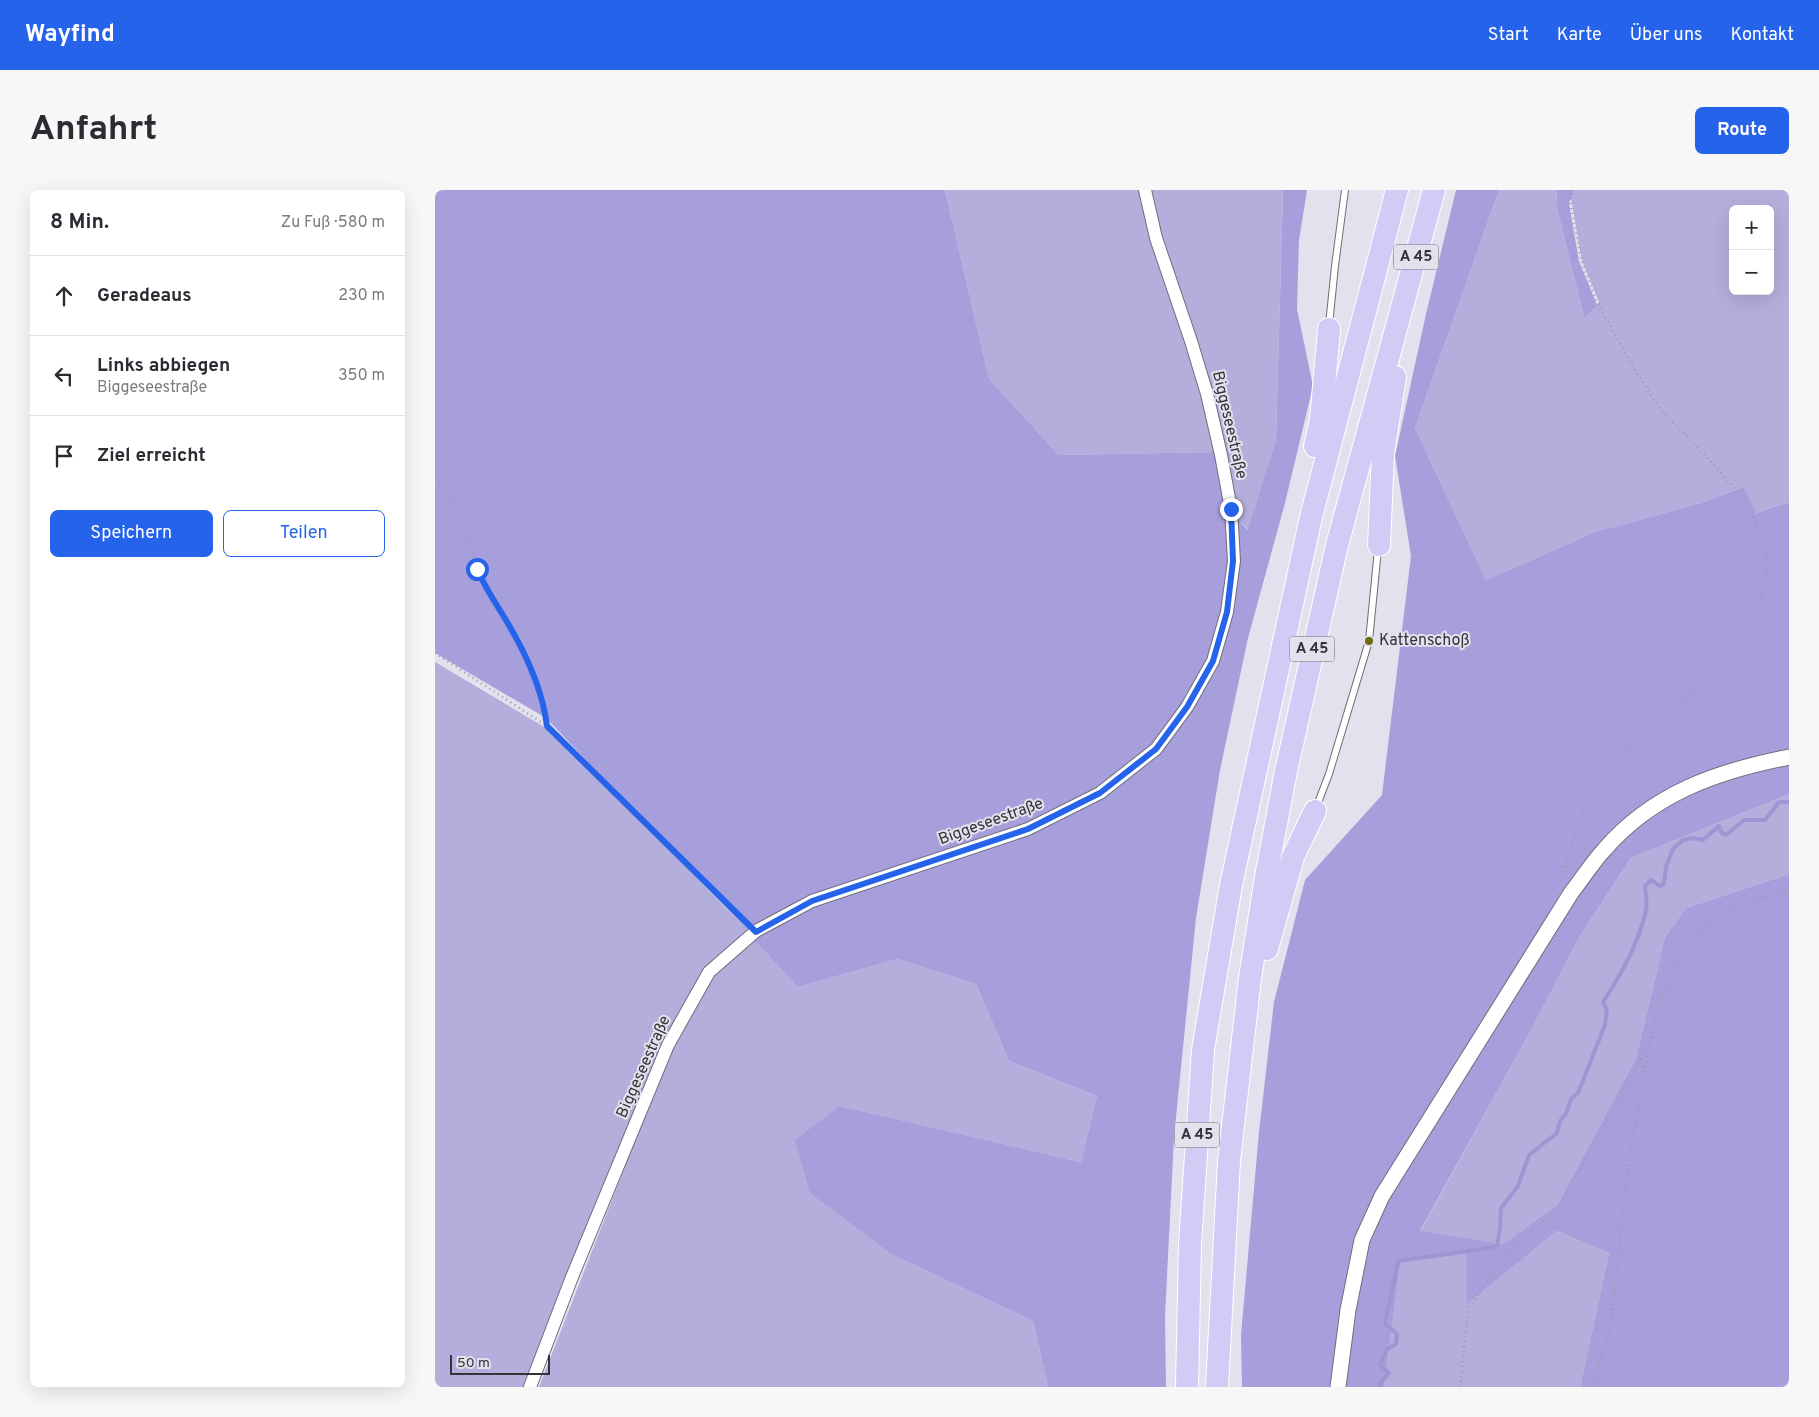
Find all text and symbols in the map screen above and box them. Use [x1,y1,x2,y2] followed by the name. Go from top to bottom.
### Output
[25,20,115,50] text: Wayfind
[1488,24,1529,47] text: Start
[1557,24,1602,47] text: Karte
[1630,24,1702,47] text: Über uns
[1730,24,1794,47] text: Kontakt
[1695,107,1789,154] button: Route
[30,108,157,152] text: Anfahrt
[1729,205,1774,295] map controls
[1729,205,1774,250] button: +
[50,209,109,236] text: 8 Min.
[281,213,385,233] text: Zu Fuß · 580 m
[1393,244,1439,270] road number: A 45
[1729,250,1774,295] button: −
[50,282,78,310] icon: ahead
[97,284,192,308] text: Geradeaus
[338,286,385,306] text: 230 m
[97,354,230,378] text: Links abbiegen
[50,362,78,390] icon: left
[338,366,385,386] text: 350 m
[1207,369,1251,481] street label: Biggeseestraße
[97,378,207,398] text: Biggeseestraße
[50,442,78,470] icon: arrive
[97,444,206,468] text: Ziel erreicht
[1220,498,1243,521] route end
[50,510,213,557] button: Speichern
[223,510,385,557] button: Teilen
[466,558,489,581] route start
[1379,631,1469,651] place label: Kattenschoß
[1363,635,1375,647] marker: Kattenschoß
[1289,636,1335,662] road number: A 45
[936,794,1046,850] street label: Biggeseestraße
[612,1013,676,1121] street label: Biggeseestraße
[1175,1122,1219,1148] road number: A 45
[450,1352,550,1375] scale bar
[457,1355,490,1372] text: 50 m

